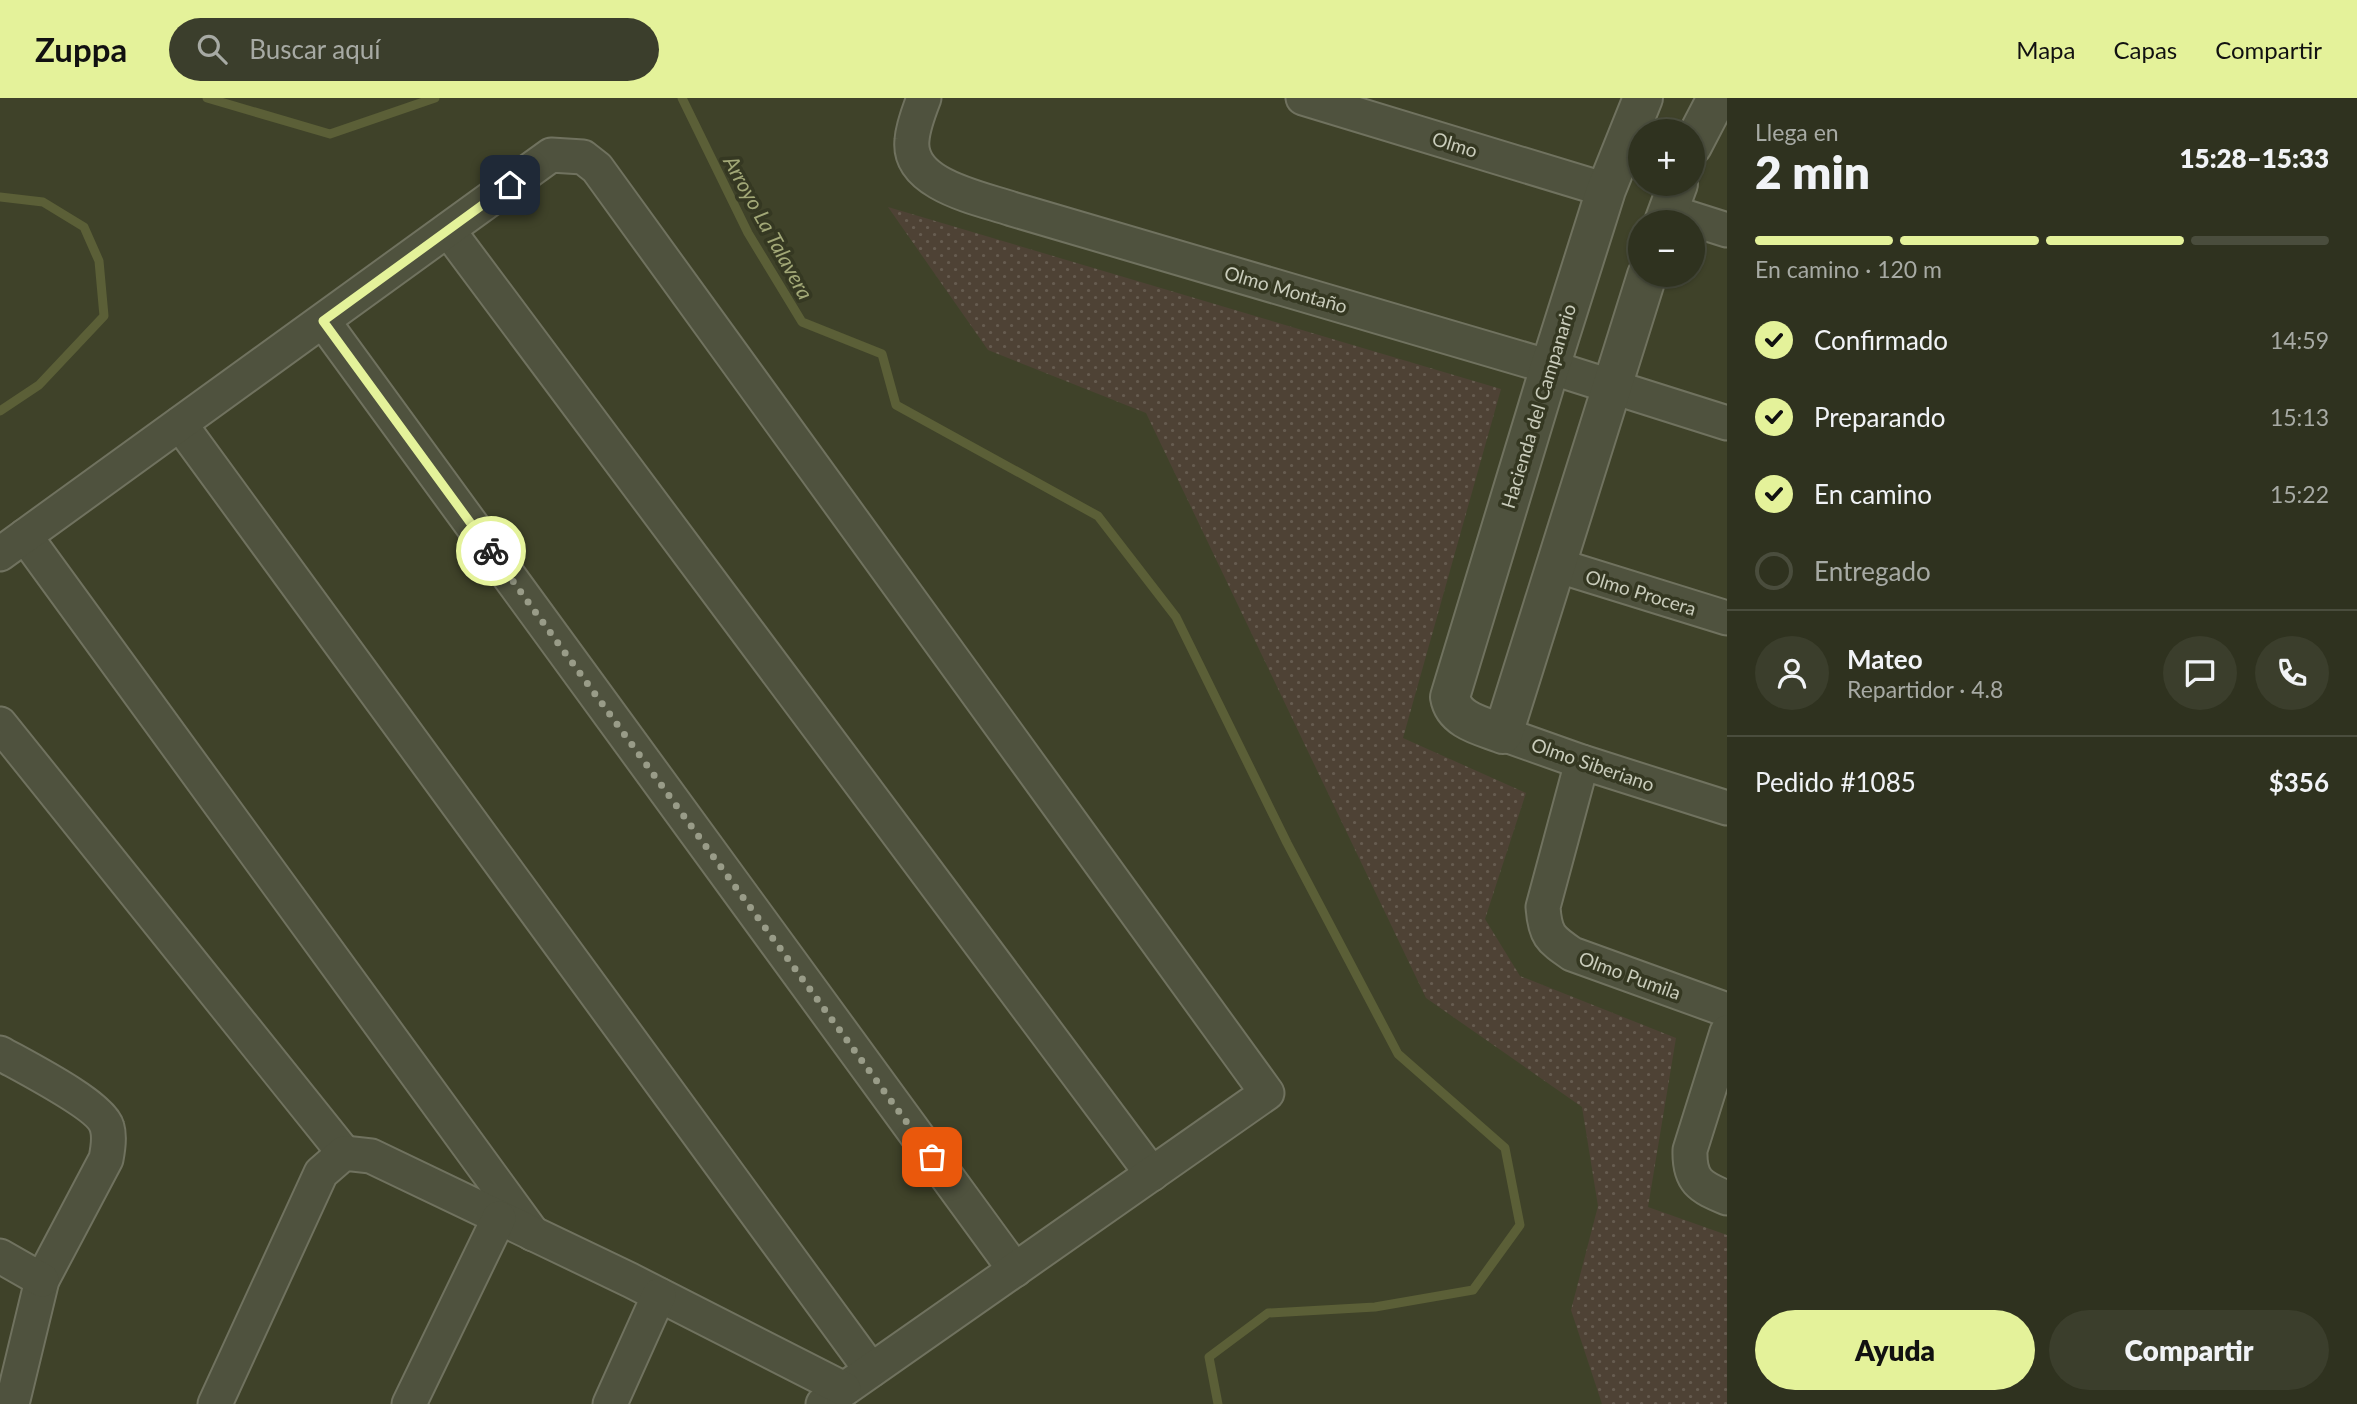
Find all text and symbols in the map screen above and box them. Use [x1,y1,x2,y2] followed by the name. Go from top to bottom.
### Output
[169,18,659,81] search box
[35,29,127,69] text: Zuppa
[193,30,231,68] icon: search
[249,33,381,65] text: Buscar aquí
[2016,35,2075,64] text: Mapa
[2113,35,2177,64] text: Capas
[2215,35,2322,64] text: Compartir
[1755,118,1839,146] text: Llega en
[1628,119,1705,287] map controls
[1628,119,1705,196] button: +
[1430,126,1480,162] street label: Olmo
[2179,142,2329,174] text: 15:28–15:33
[1755,144,1870,199] text: 2 min
[719,150,819,303] water label: Arroyo La Talavera
[480,155,540,215] pin
[491,166,529,204] icon: home
[1628,210,1705,287] button: −
[1755,255,1942,283] text: En camino · 120 m
[1222,260,1350,318] street label: Olmo Montaño
[1496,301,1580,511] street label: Hacienda del Campanario
[1755,321,1793,359] icon: check
[1814,324,1948,356] text: Confirmado
[2270,326,2329,354] text: 14:59
[1755,398,1793,436] icon: check
[1814,401,1946,433] text: Preparando
[2270,403,2329,431] text: 15:13
[1755,475,1793,513] icon: check
[1814,478,1932,510] text: En camino
[2270,480,2329,508] text: 15:22
[456,516,526,586] courier
[472,532,510,570] icon: bike
[1814,555,1931,587] text: Entregado
[1583,564,1699,620] street label: Olmo Procera
[1755,636,1829,710] button: person
[2163,636,2237,710] button: chat
[2255,636,2329,710] button: phone
[1847,643,1923,675] text: Mateo
[1847,675,2003,703] text: Repartidor · 4.8
[1528,732,1658,796] street label: Olmo Siberiano
[1755,766,1916,798] text: Pedido #1085
[2269,766,2329,798] text: $356
[1576,946,1684,1004] street label: Olmo Pumila
[902,1127,962,1187] pin
[913,1138,951,1176] icon: bag
[1755,1310,2035,1390] button: Ayuda
[2049,1310,2329,1390] button: Compartir

